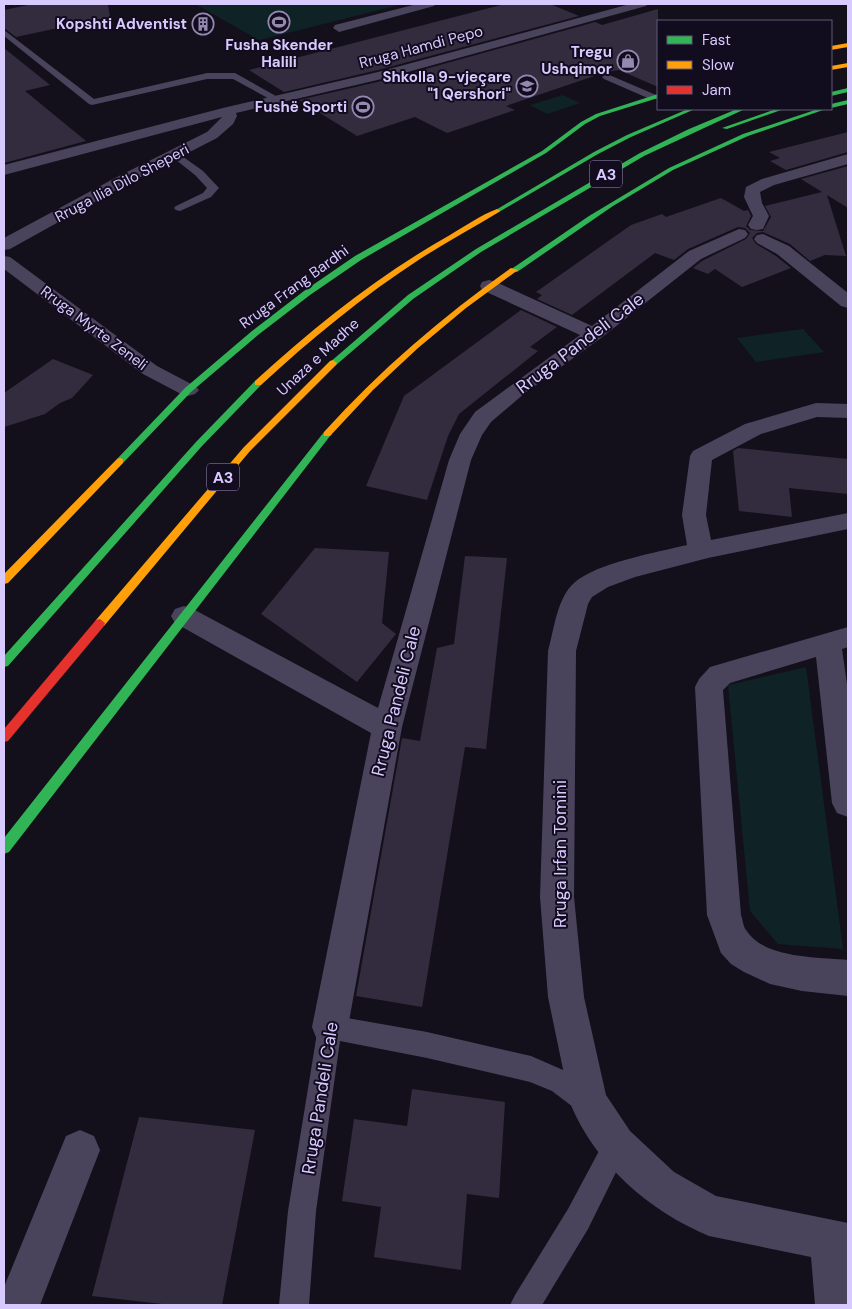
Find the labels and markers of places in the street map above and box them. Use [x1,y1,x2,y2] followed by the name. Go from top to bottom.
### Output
[267,10,291,34] sports icon: Fusha Skender Halili
[191,12,215,36] building icon: Kopshti Adventist
[56,14,187,34] place label: Kopshti Adventist
[225,35,333,72] place label: Fusha Skender Halili
[541,42,612,79] place label: Tregu Ushqimor
[616,49,640,73] shop icon: Tregu Ushqimor
[382,67,511,104] place label: Shkolla 9-vjeçare "1 Qershori"
[515,74,539,98] school or university icon: Shkolla 9-vjeçare "1 Qershori"
[351,95,375,119] sports icon: Fushë Sporti
[255,97,347,117] place label: Fushë Sporti

